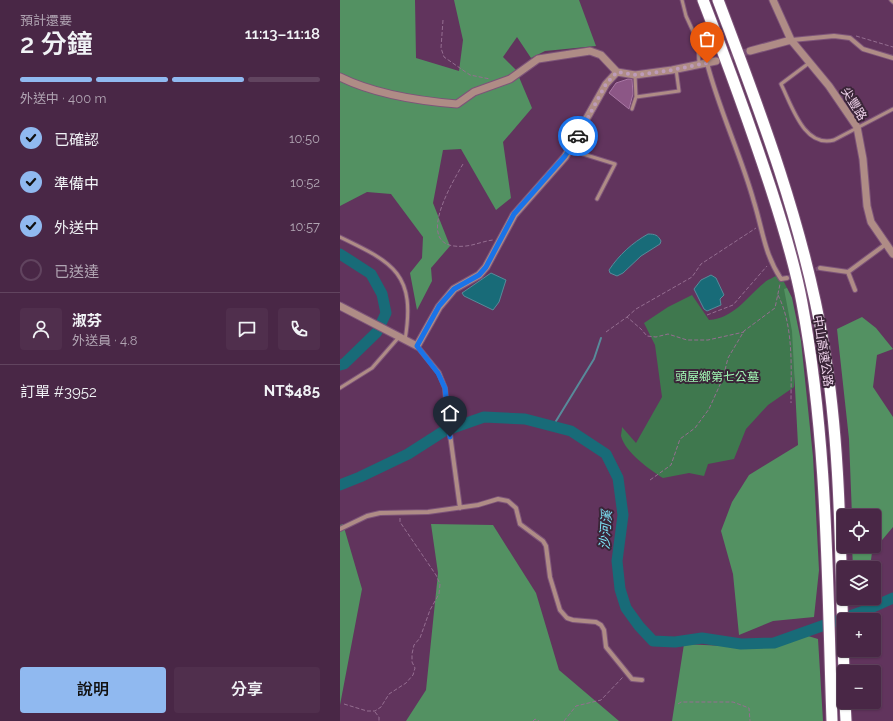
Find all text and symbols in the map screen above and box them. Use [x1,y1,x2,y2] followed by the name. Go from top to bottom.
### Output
[20,13,72,28] text: 預計還要
[690,22,724,63] pin
[245,25,320,43] text: 11:13–11:18
[696,28,718,50] icon: bag
[20,29,93,59] text: 2 分鐘
[839,85,869,123] street label: 尖豐路
[20,91,106,106] text: 外送中 · 400 m
[558,116,598,156] courier
[567,125,589,147] icon: car
[20,127,42,149] icon: check
[54,131,99,149] text: 已確認
[289,131,320,146] text: 10:50
[20,171,42,193] icon: check
[54,175,99,193] text: 準備中
[290,175,320,190] text: 10:52
[20,215,42,237] icon: check
[54,219,99,237] text: 外送中
[290,219,320,234] text: 10:57
[54,263,99,281] text: 已送達
[20,308,62,350] button: person
[226,308,268,350] button: chat
[278,308,320,350] button: phone
[72,312,102,330] text: 淑芬
[810,314,836,388] street label: 中山高速公路
[72,333,137,348] text: 外送員 · 4.8
[675,370,759,384] park label: 頭屋鄉第七公墓
[264,382,320,400] text: NT$485
[20,383,97,401] text: 訂單 #3952
[433,396,467,437] pin
[439,402,461,424] icon: home
[597,508,614,550] water label: 沙河溪
[837,509,881,709] map controls
[837,509,881,553] button: locate
[837,561,881,605] button: layers
[837,613,881,657] button: +
[837,665,881,709] button: −
[20,667,166,713] button: 說明
[174,667,320,713] button: 分享

